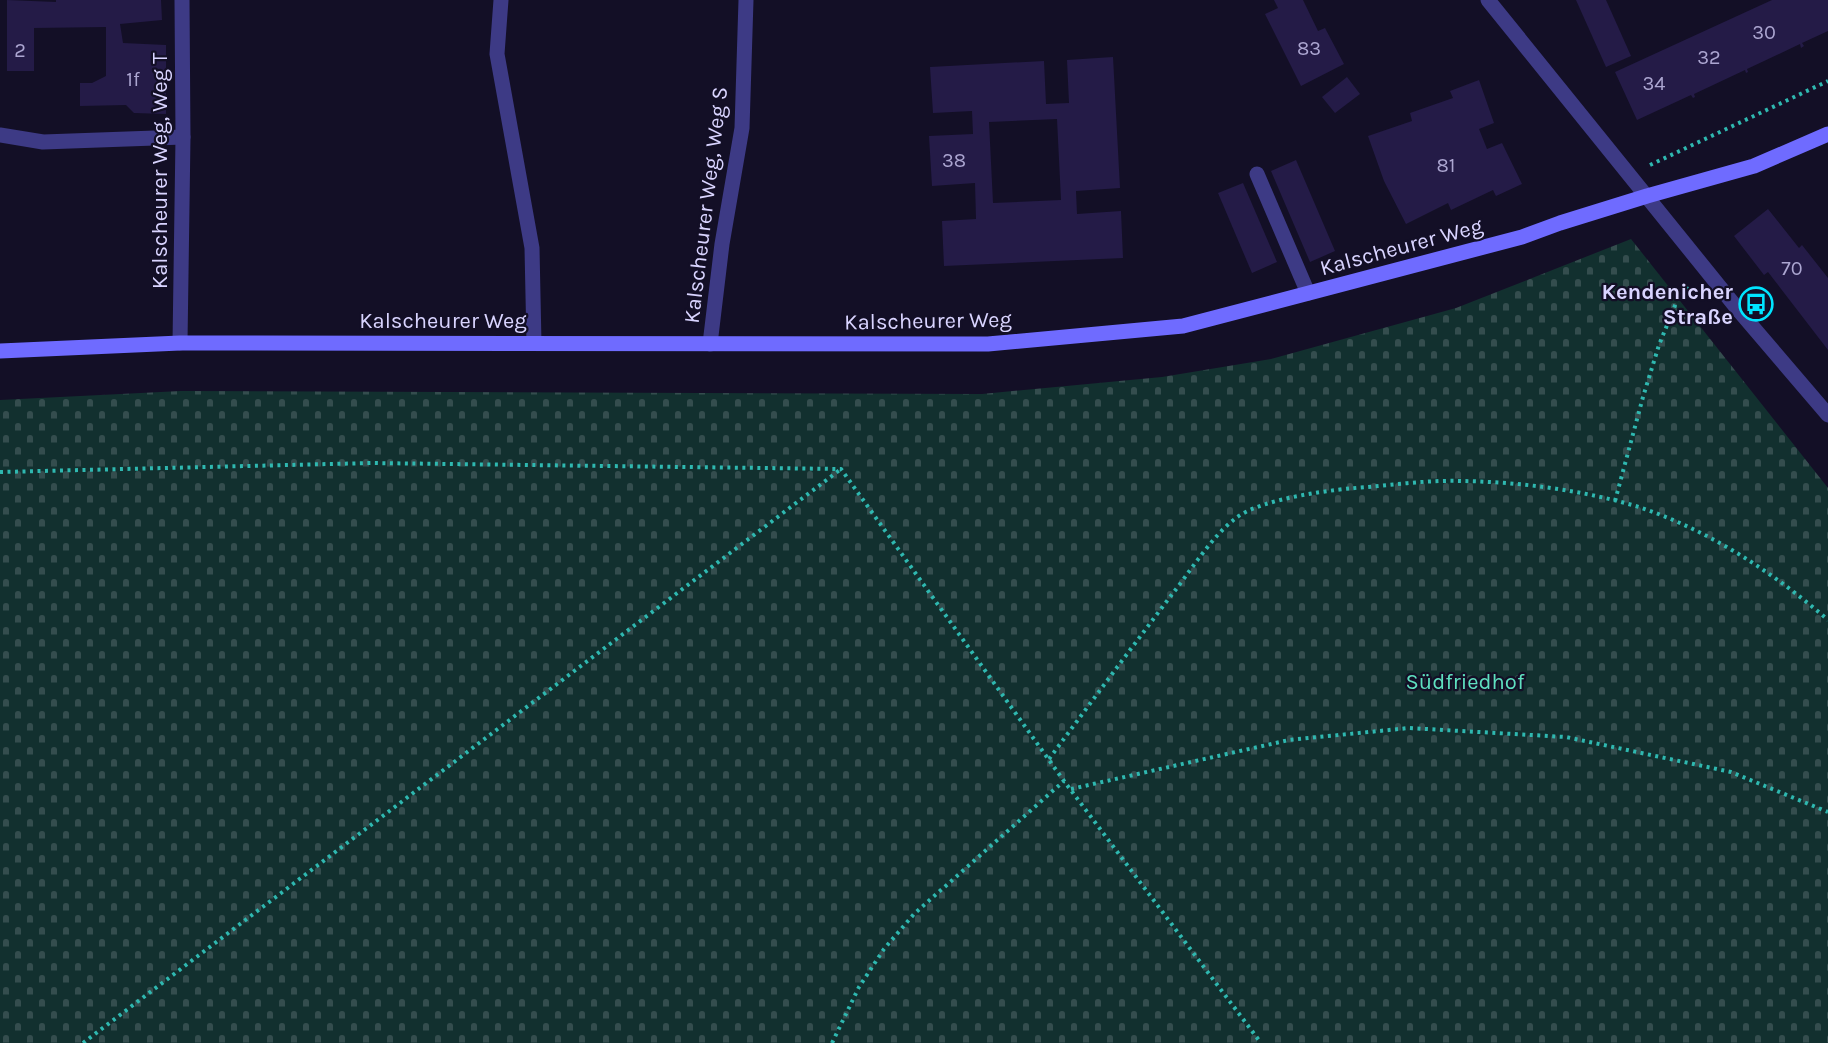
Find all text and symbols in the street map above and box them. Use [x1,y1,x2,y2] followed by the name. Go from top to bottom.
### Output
[1752,21,1776,44] house number: 30
[1297,37,1321,60] house number: 83
[14,39,26,62] house number: 2
[1697,46,1721,69] house number: 32
[147,53,173,289] street label: Kalscheurer Weg, Weg T
[126,68,140,91] house number: 1f
[1643,72,1665,95] house number: 34
[679,85,733,325] street label: Kalscheurer Weg, Weg S
[942,149,966,172] house number: 38
[1437,154,1455,177] house number: 81
[1317,213,1486,281] street label: Kalscheurer Weg
[1781,257,1803,280] house number: 70
[1602,279,1733,330] place label: Kendenicher Straße
[1738,286,1774,322] bus stop icon: Kendenicher Straße
[844,307,1013,335] street label: Kalscheurer Weg
[359,308,527,334] street label: Kalscheurer Weg
[1406,669,1525,695] park label: Südfriedhof

